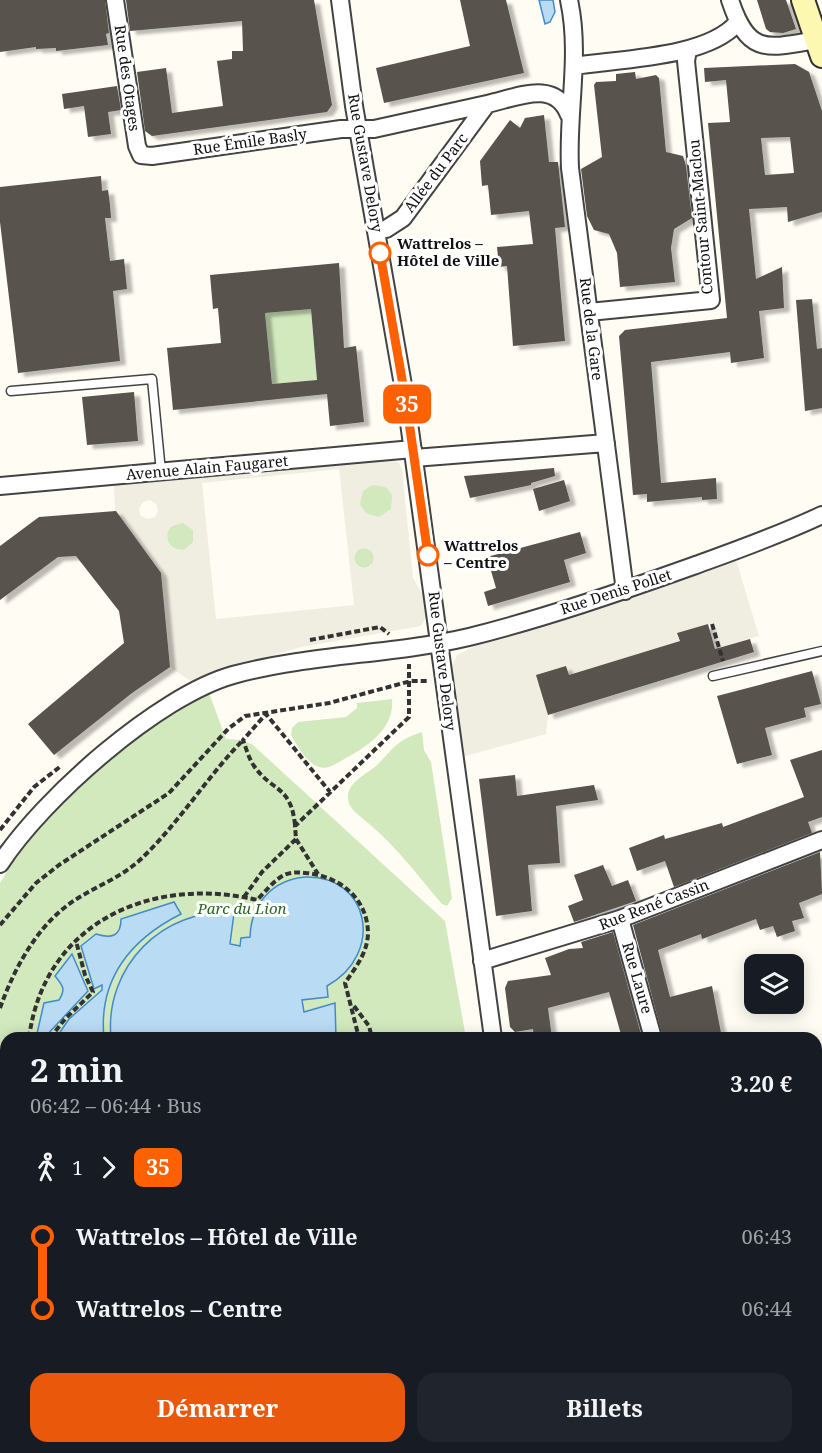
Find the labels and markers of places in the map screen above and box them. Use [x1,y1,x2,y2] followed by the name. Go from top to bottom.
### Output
[397,233,499,270] place label: Wattrelos – Hôtel de Ville
[369,242,391,264] marker: Wattrelos – Hôtel de Ville
[443,535,518,572] place label: Wattrelos – Centre
[417,544,439,566] marker: Wattrelos – Centre

